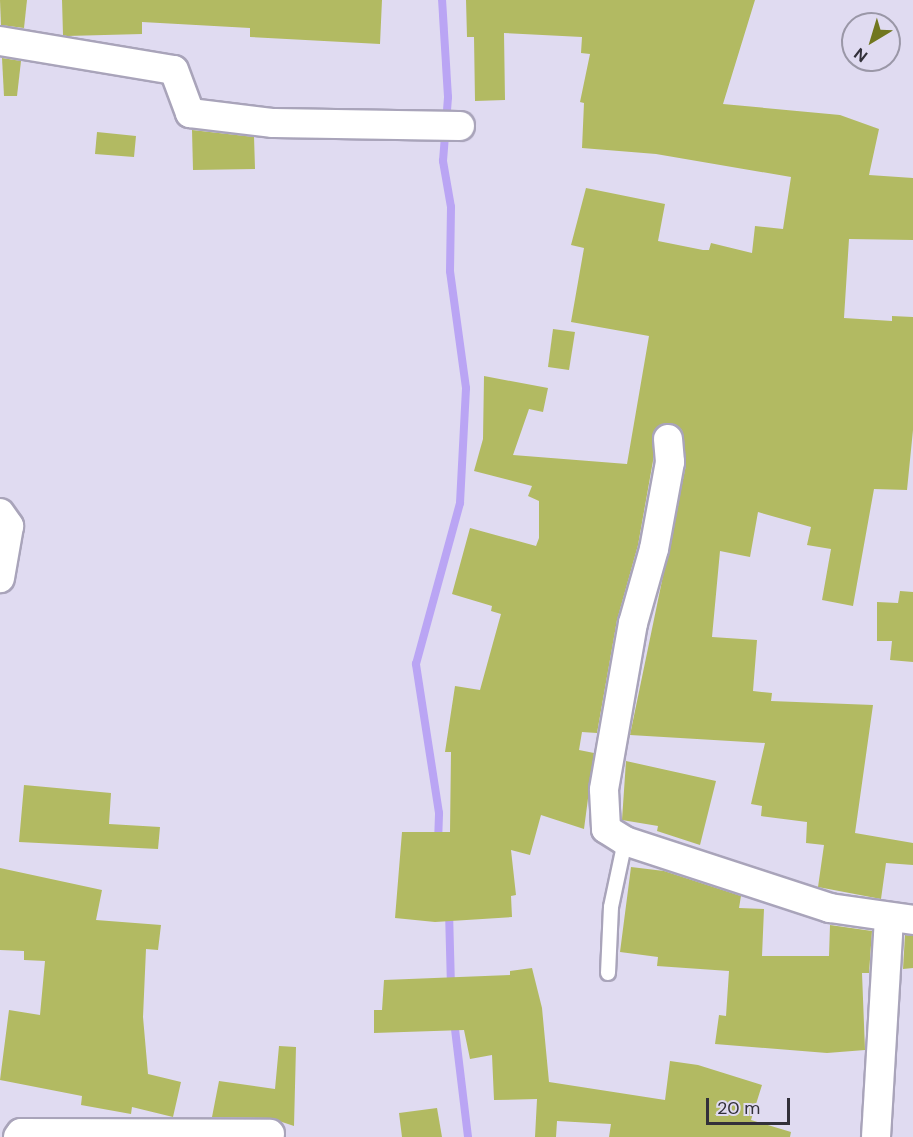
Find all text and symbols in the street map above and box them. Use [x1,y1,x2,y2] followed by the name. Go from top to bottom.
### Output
[841,12,901,72] north arrow
[850,43,872,67] text: N
[709,1086,793,1124] scale bar
[717,1096,760,1120] text: 20 m

